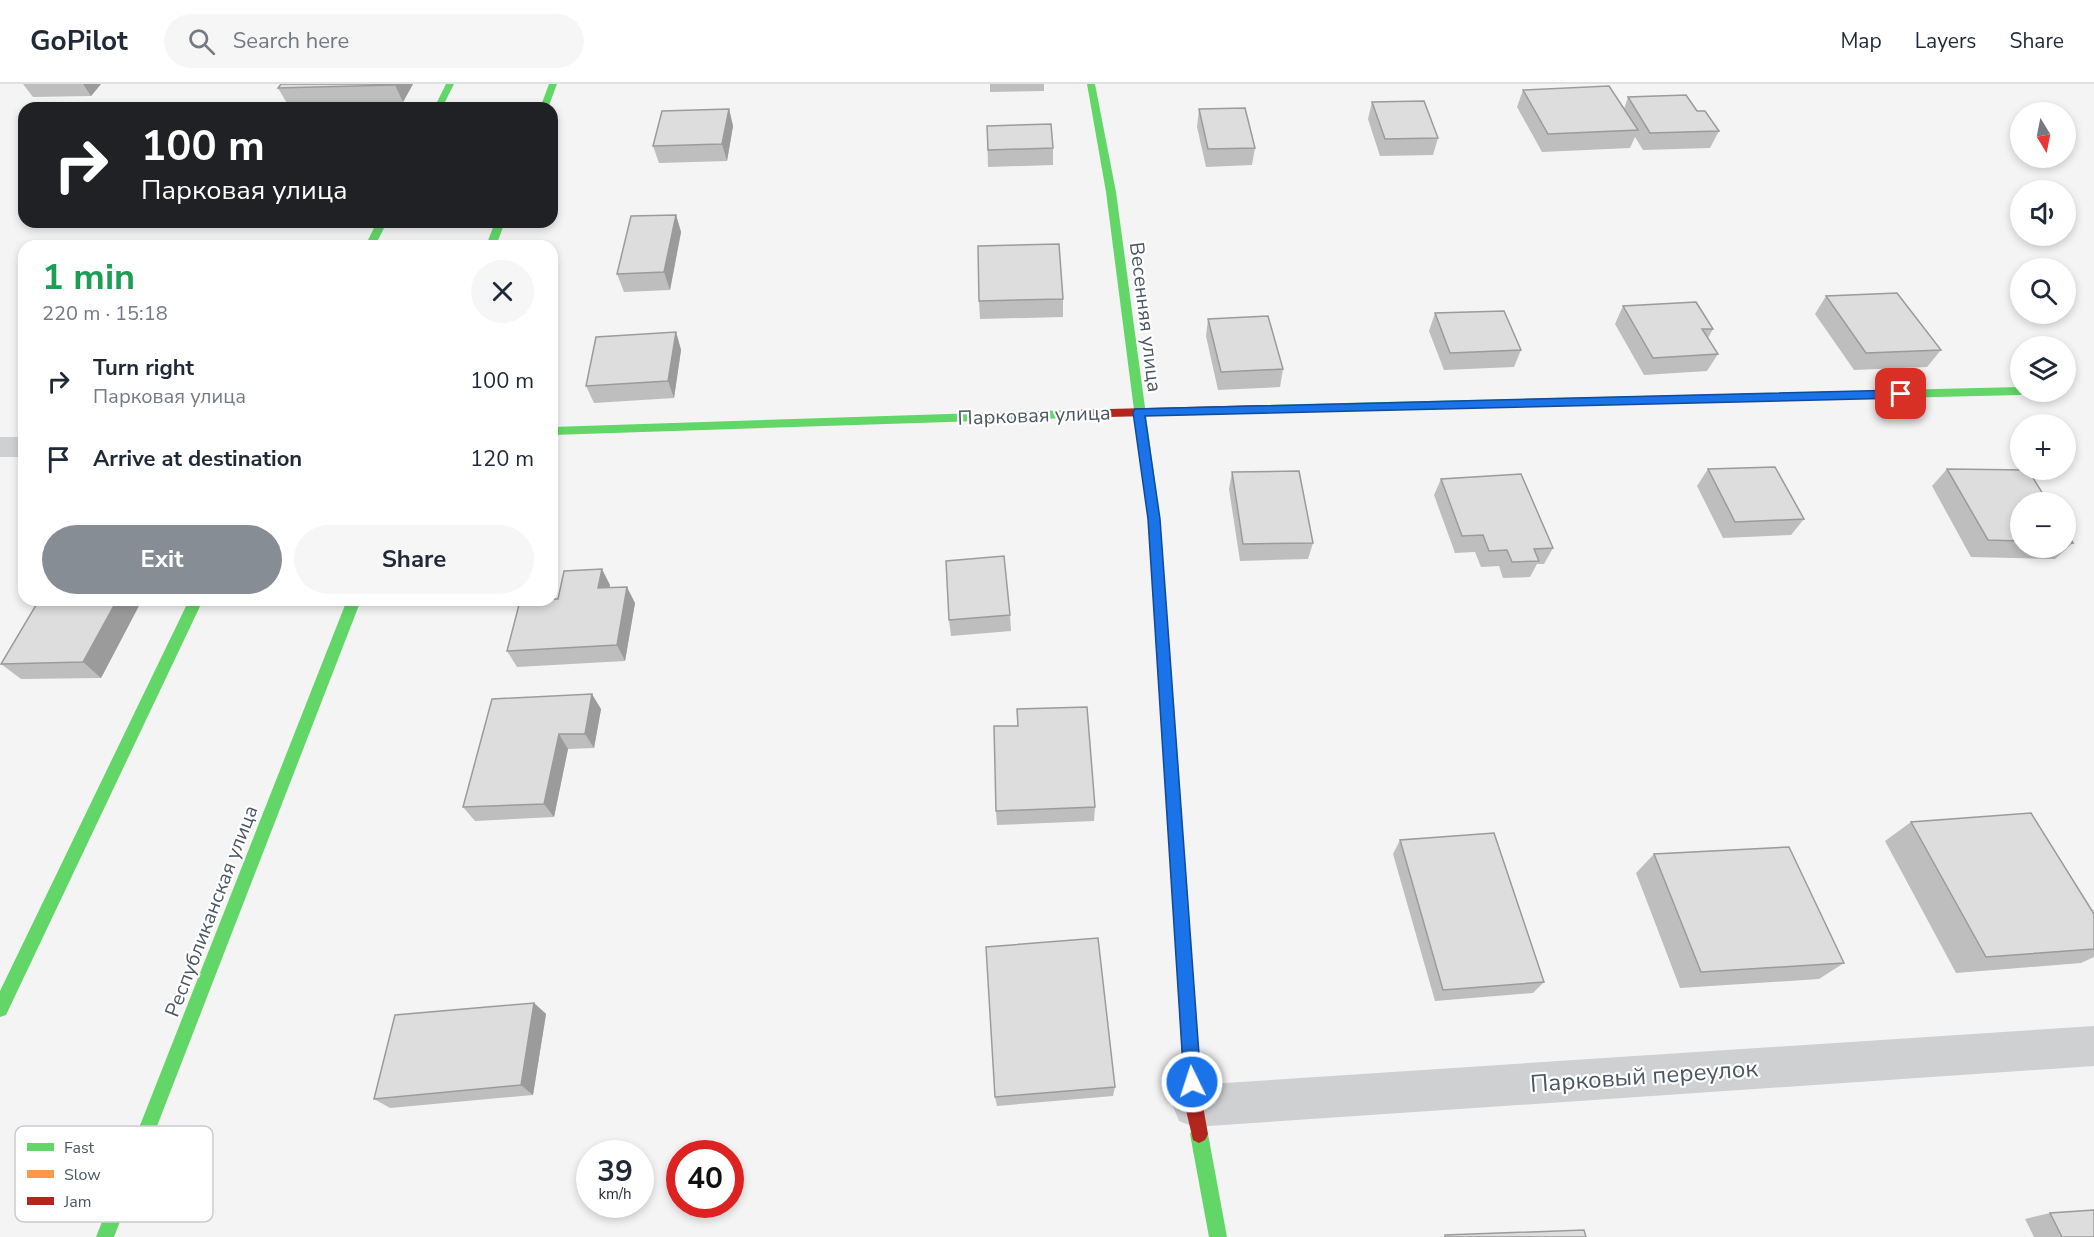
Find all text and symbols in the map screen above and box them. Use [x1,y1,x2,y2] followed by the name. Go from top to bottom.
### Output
[164,14,584,68] search box
[30,22,128,60] text: GoPilot
[185,25,218,58] icon: search
[233,26,349,56] text: Search here
[1840,27,1882,55] text: Map
[1915,27,1976,55] text: Layers
[2009,27,2064,55] text: Share
[2010,102,2076,168] north arrow
[2010,102,2076,558] map controls
[141,118,265,175] text: 100 m
[42,126,120,204] icon: right
[141,172,348,209] text: Парковая улица
[2010,180,2076,246] button: sound
[1123,241,1168,393] street label: Весенняя улица
[42,253,135,302] text: 1 min
[2010,258,2076,324] button: search
[471,260,534,323] button: close
[42,300,168,327] text: 220 m · 15:18
[2010,336,2076,402] button: layers
[93,353,194,383] text: Turn right
[42,365,75,398] icon: right
[470,366,534,396] text: 100 m
[1875,368,1926,419] pin
[1884,377,1917,410] icon: arrive
[93,383,246,410] text: Парковая улица
[957,399,1111,432] street label: Парковая улица
[2010,414,2076,480] button: +
[42,443,75,476] icon: arrive
[93,444,302,474] text: Arrive at destination
[470,444,534,474] text: 120 m
[2010,492,2076,558] button: −
[42,525,282,594] button: Exit
[294,525,534,594] button: Share
[159,802,264,1021] street label: Республиканская улица
[1160,1050,1224,1114] position arrow
[1529,1052,1759,1100] street label: Парковый переулок
[15,1126,213,1222] legend
[64,1137,95,1159] text: Fast
[666,1140,744,1218] speed limit sign: 40
[597,1151,633,1192] text: 39
[64,1164,101,1186] text: Slow
[598,1184,632,1204] text: km/h
[63,1191,91,1213] text: Jam

